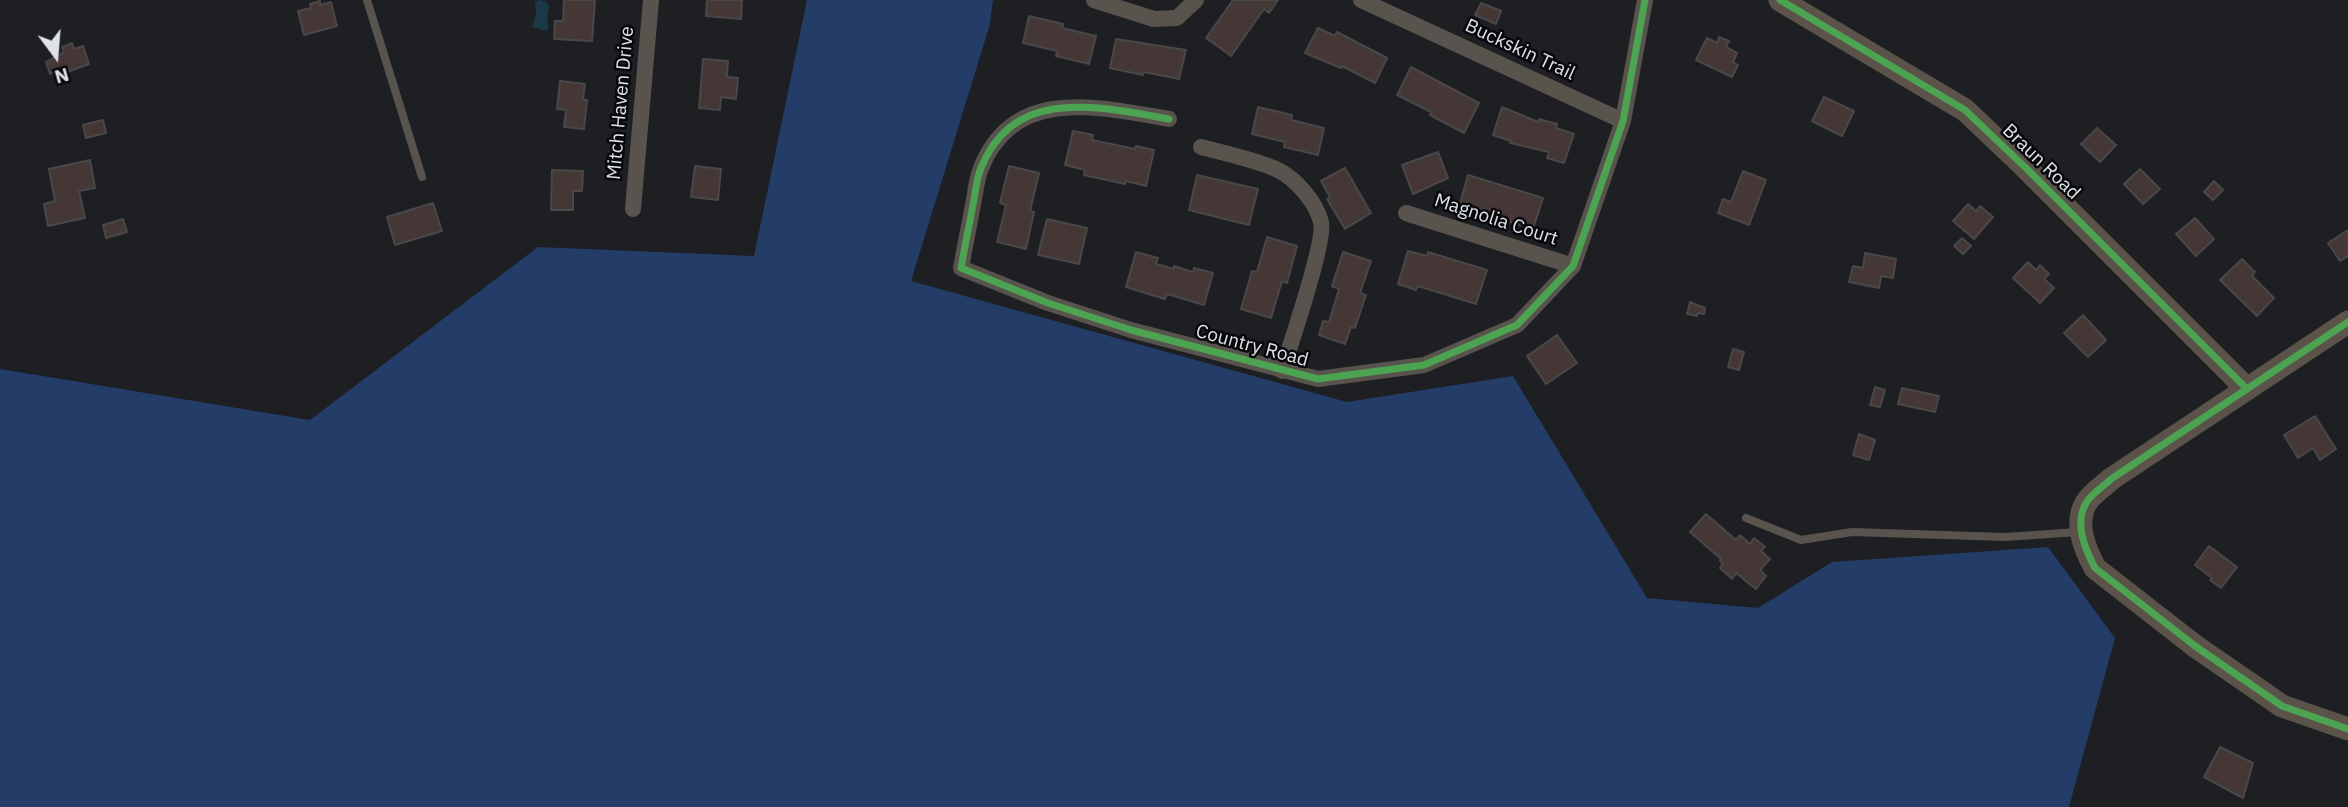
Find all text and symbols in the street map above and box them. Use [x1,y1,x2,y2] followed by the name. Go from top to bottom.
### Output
[1461,15,1579,85] street label: Buckskin Trail
[21,21,91,91] north arrow
[603,25,639,181] street label: Mitch Haven Drive
[52,63,72,90] text: N
[1997,119,2085,205] street label: Braun Road
[1431,189,1561,251] street label: Magnolia Court
[1193,320,1311,372] street label: Country Road

